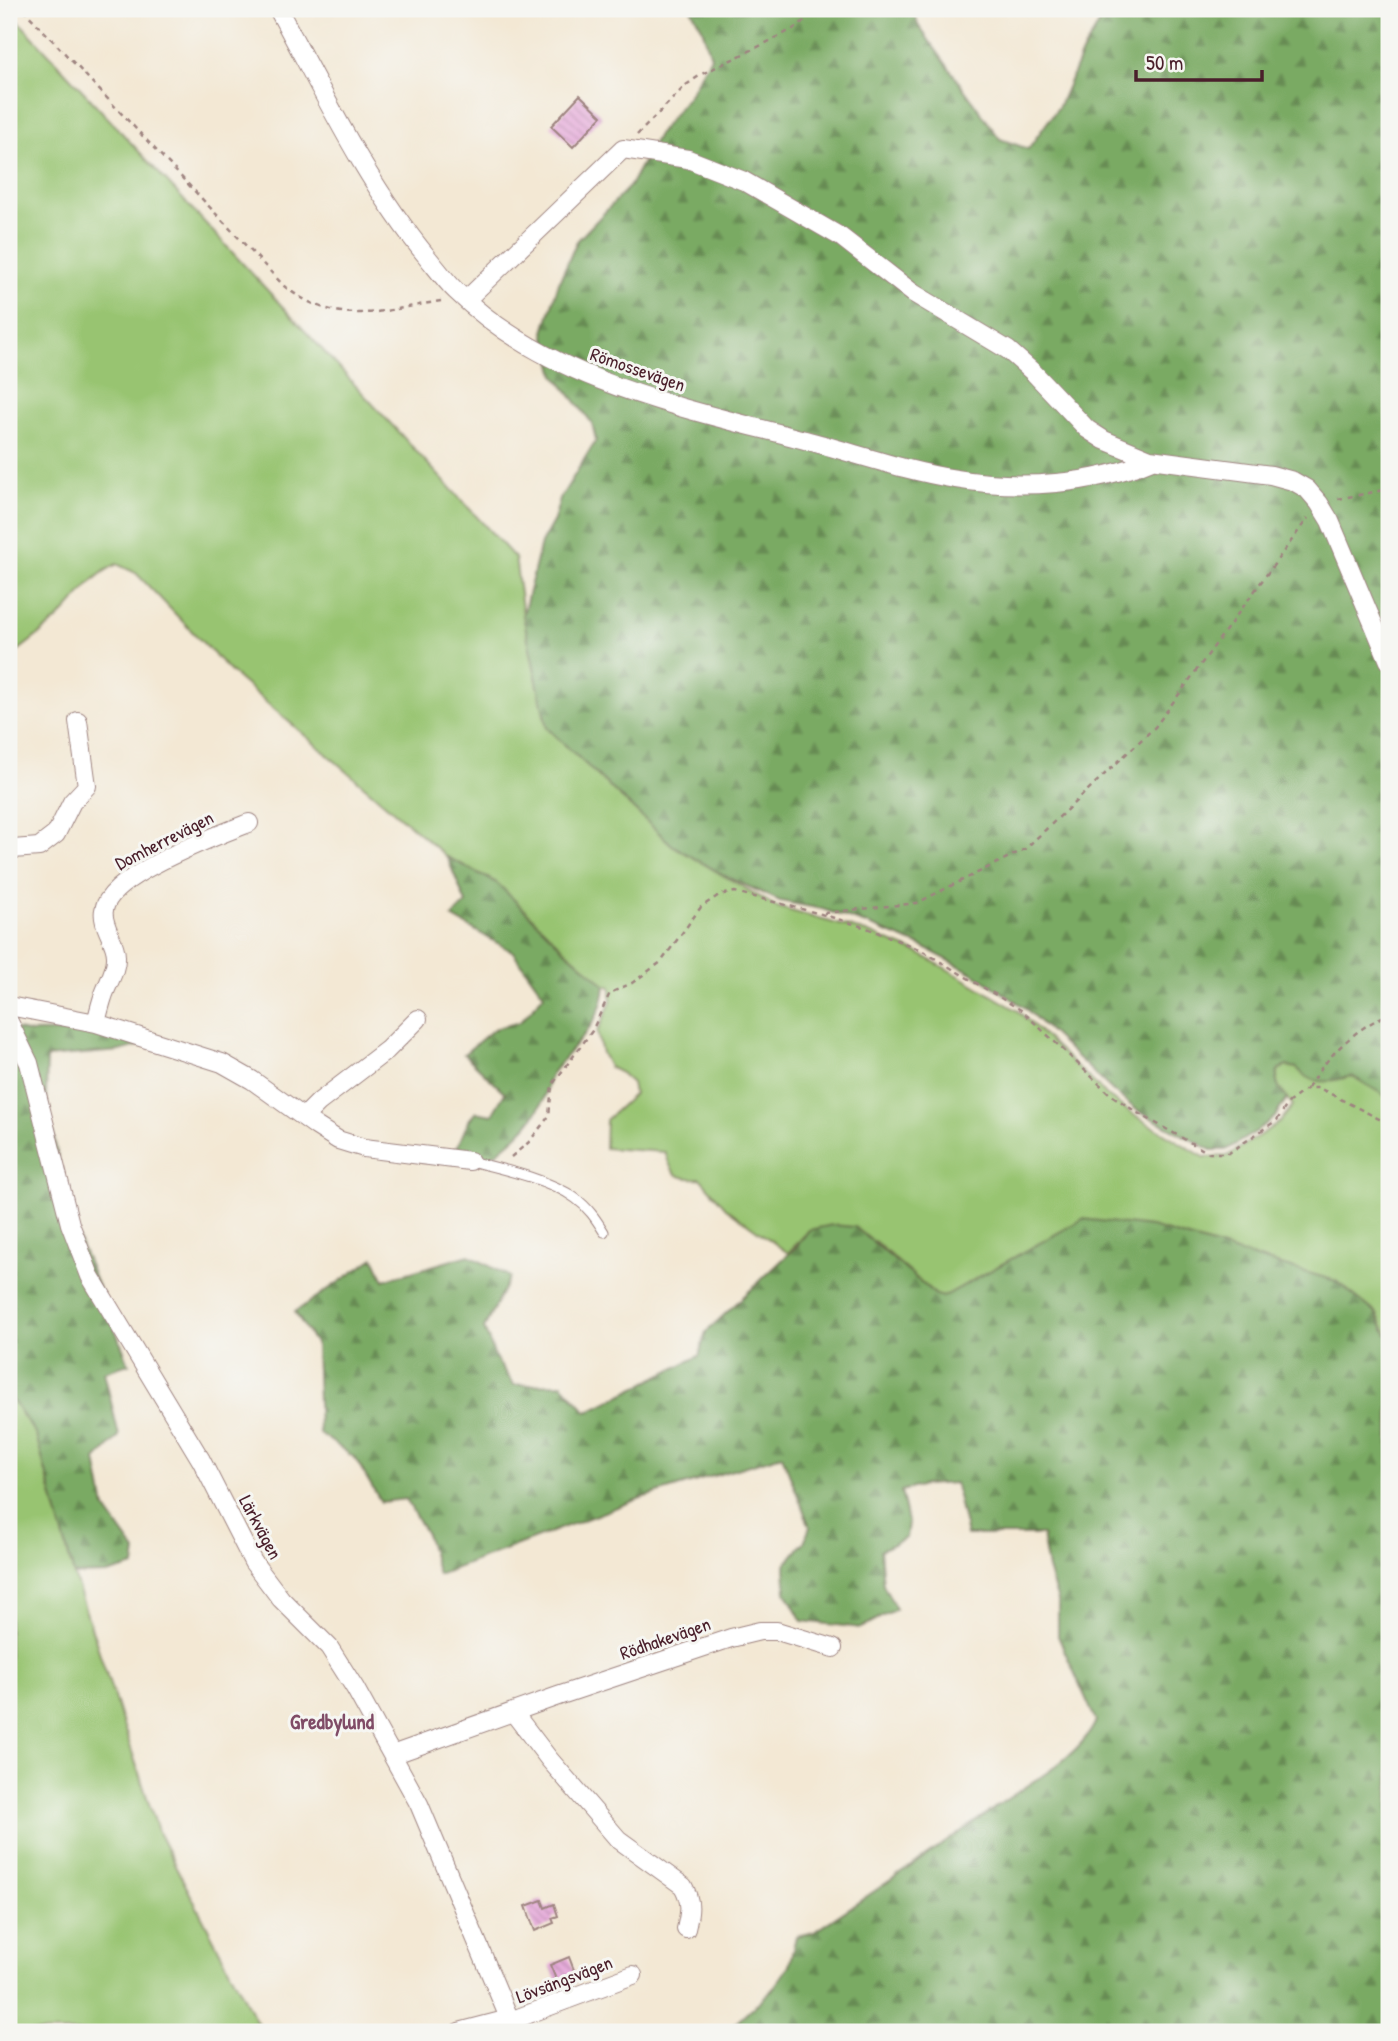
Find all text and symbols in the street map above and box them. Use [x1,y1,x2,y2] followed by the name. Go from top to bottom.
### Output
[1136,38,1262,82] scale bar
[1146,48,1183,77] text: 50 m
[587,341,689,397] street label: Römossevägen
[110,804,218,876] street label: Domherrevägen
[233,1490,289,1564] street label: Lärkvägen
[616,1610,714,1666] street label: Rödhakevägen
[290,1707,375,1737] district label: Gredbylund
[512,1949,616,2009] street label: Lövsängsvägen

